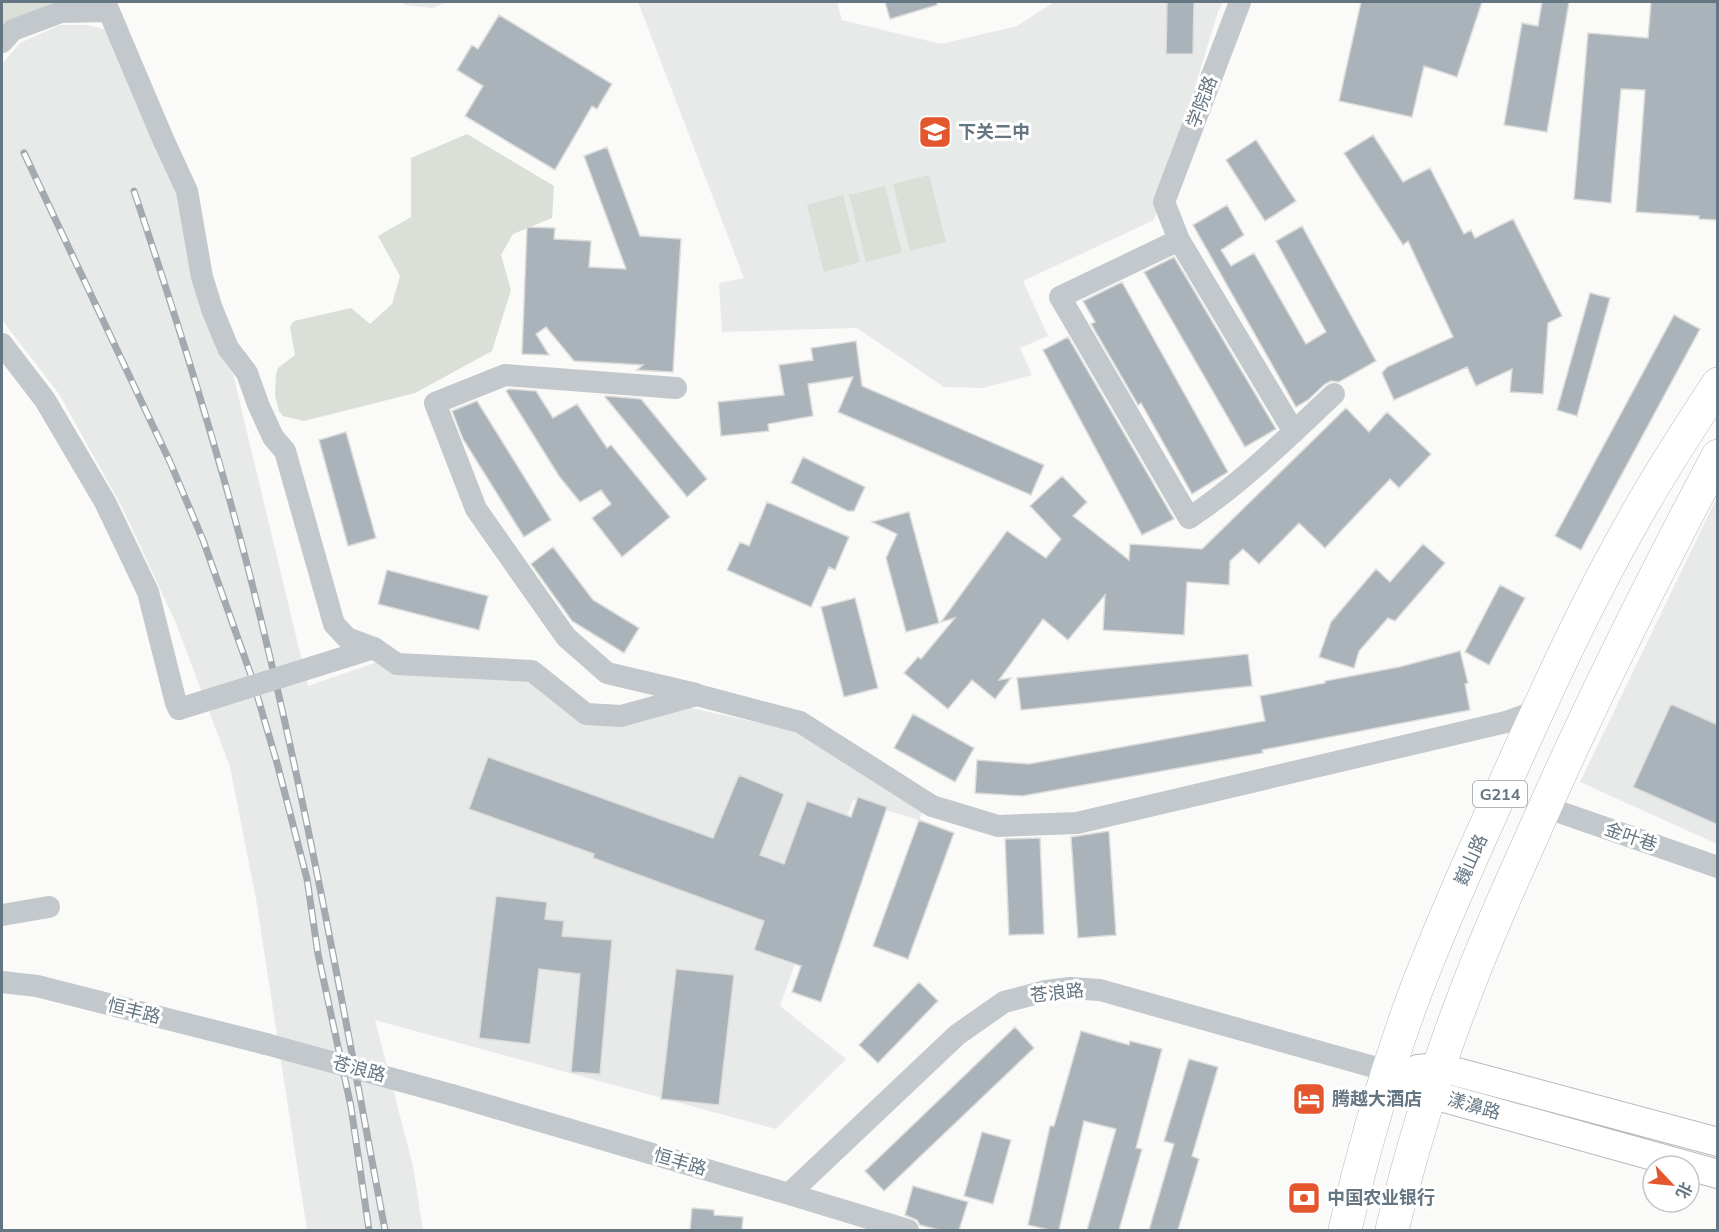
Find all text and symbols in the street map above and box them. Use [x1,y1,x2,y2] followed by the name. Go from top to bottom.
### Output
[1181,72,1222,131] street label: 学院路
[917,114,953,150] school or university icon: 下关二中
[958,120,1030,143] place label: 下关二中
[1473,781,1527,807] road number: G214
[1602,817,1660,856] street label: 金叶巷
[1449,830,1492,889] street label: 巍山路
[1029,978,1085,1007] street label: 苍浪路
[105,993,163,1028] street label: 恒丰路
[330,1050,388,1087] street label: 苍浪路
[1291,1081,1327,1117] hotel icon: 腾越大酒店
[1332,1087,1422,1110] place label: 腾越大酒店
[1445,1087,1503,1124] street label: 漾濞路
[651,1143,709,1180] street label: 恒丰路
[1641,1154,1701,1214] north arrow
[1672,1179,1697,1202] text: 北
[1286,1180,1322,1216] bank icon: 中国农业银行
[1327,1186,1435,1209] place label: 中国农业银行

